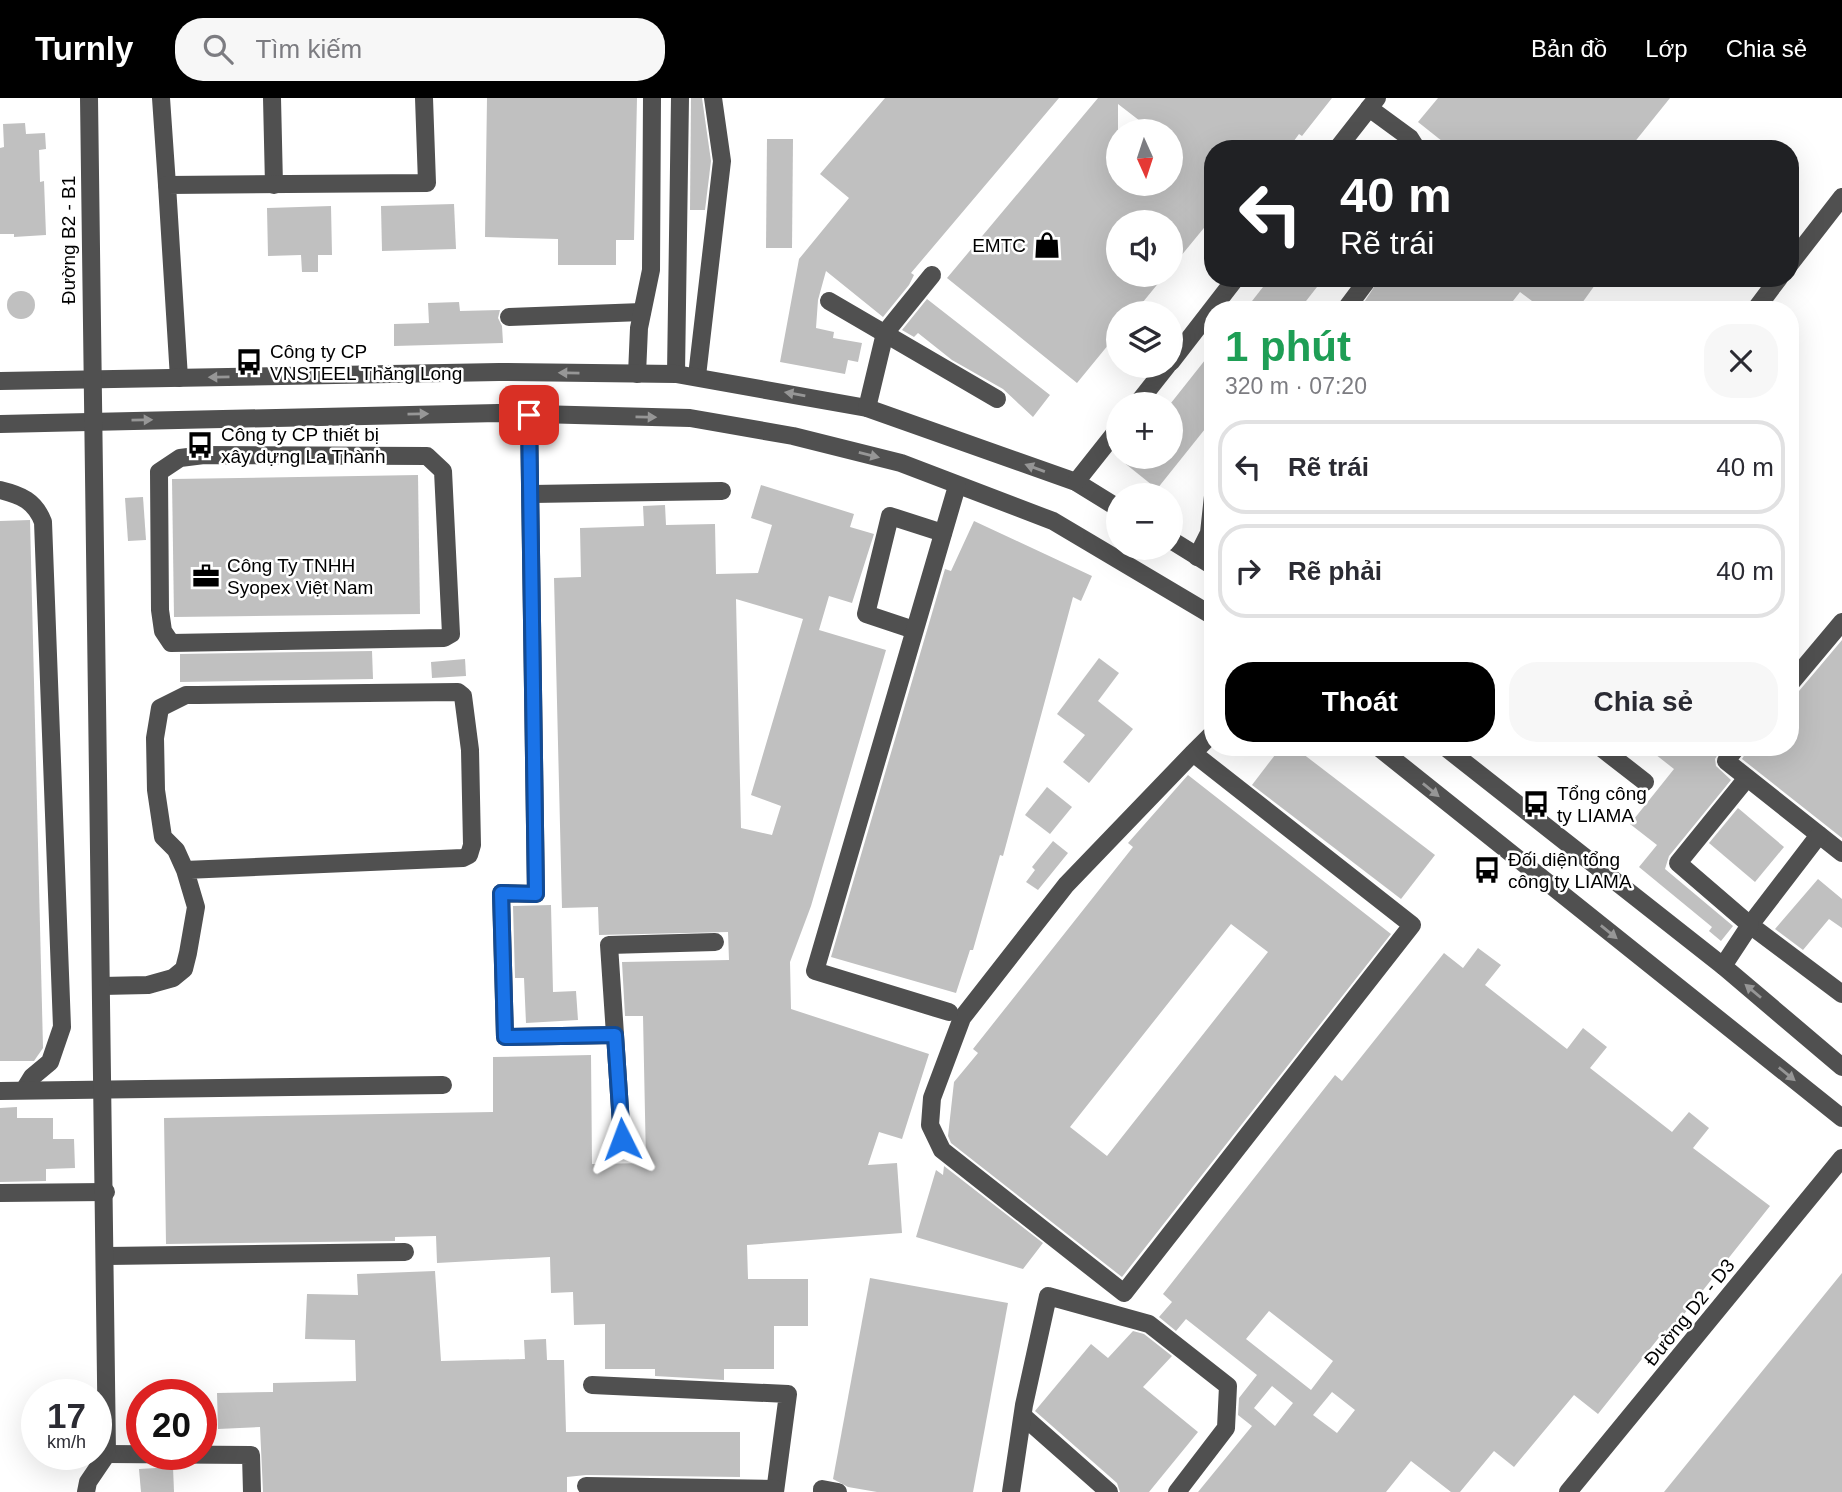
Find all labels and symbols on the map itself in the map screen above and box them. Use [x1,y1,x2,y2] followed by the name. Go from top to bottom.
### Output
[1106,119,1183,196] north arrow
[58,176,79,304] street label: Đường B2 - B1
[1032,230,1062,260] shop icon: EMTC
[972,235,1026,256] place label: EMTC
[270,341,462,384] place label: Công ty CP VNSTEEL Thăng Long
[234,347,264,377] bus stop icon: Công ty CP VNSTEEL Thăng Long
[558,367,580,379] one-way arrow
[208,371,230,383] one-way arrow
[499,385,559,445] pin
[784,389,806,400] one-way arrow
[407,409,429,420] one-way arrow
[635,411,657,423] one-way arrow
[131,415,153,426] one-way arrow
[221,424,386,467] place label: Công ty CP thiết bị xây dựng La Thành
[185,430,215,460] bus stop icon: Công ty CP thiết bị xây dựng La Thành
[858,450,880,461] one-way arrow
[1025,462,1046,473] one-way arrow
[227,555,373,598] place label: Công Ty TNHH Syopex Việt Nam
[191,561,221,591] office icon: Công Ty TNHH Syopex Việt Nam
[1422,782,1440,796] one-way arrow
[1557,783,1647,826] place label: Tổng công ty LIAMA
[1521,789,1551,819] bus stop icon: Tổng công ty LIAMA
[1508,849,1632,892] place label: Đối diện tổng công ty LIAMA
[1472,855,1502,885] bus stop icon: Đối diện tổng công ty LIAMA
[1599,924,1617,939] one-way arrow
[1744,984,1761,999] one-way arrow
[1777,1066,1795,1081] one-way arrow
[585,1102,659,1176] position arrow
[1640,1255,1739,1370] street label: Đường D2 - D3
[126,1379,217,1470] speed limit sign: 20

